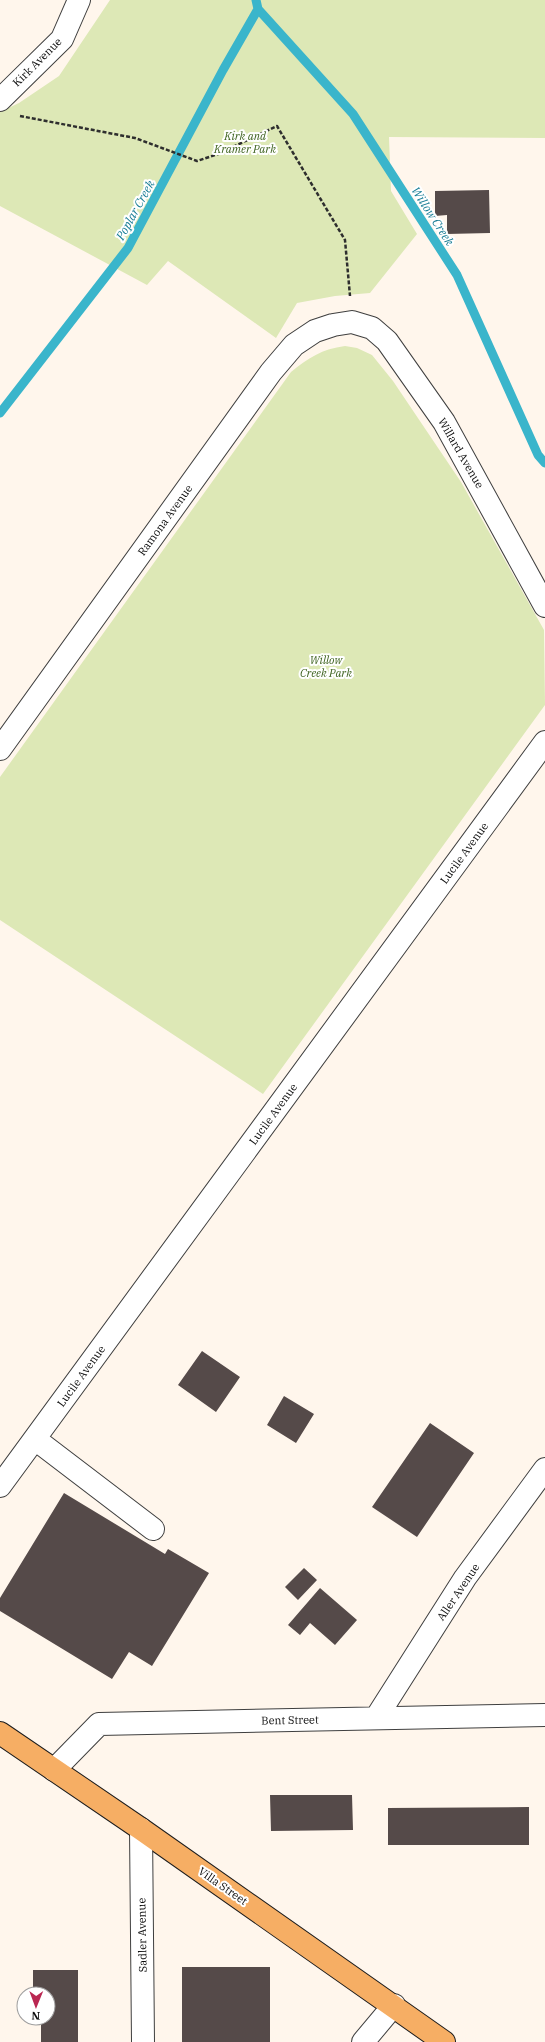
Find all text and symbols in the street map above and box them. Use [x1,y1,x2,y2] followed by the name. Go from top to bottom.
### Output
[10,34,65,89] street label: Kirk Avenue
[213,129,276,156] park label: Kirk and Kramer Park
[112,177,158,243] water label: Poplar Creek
[408,184,458,249] water label: Willow Creek
[435,415,487,491] street label: Willard Avenue
[135,482,196,558] street label: Ramona Avenue
[300,653,352,680] park label: Willow Creek Park
[437,819,491,887] street label: Lucile Avenue
[246,1080,300,1148] street label: Lucile Avenue
[54,1342,108,1410] street label: Lucile Avenue
[434,1561,482,1623] street label: Aller Avenue
[261,1712,319,1728] street label: Bent Street
[196,1864,250,1908] street label: Villa Street
[134,1898,150,1972] street label: Sadler Avenue
[16,1986,56,2026] north arrow
[31,2009,40,2023] text: N

